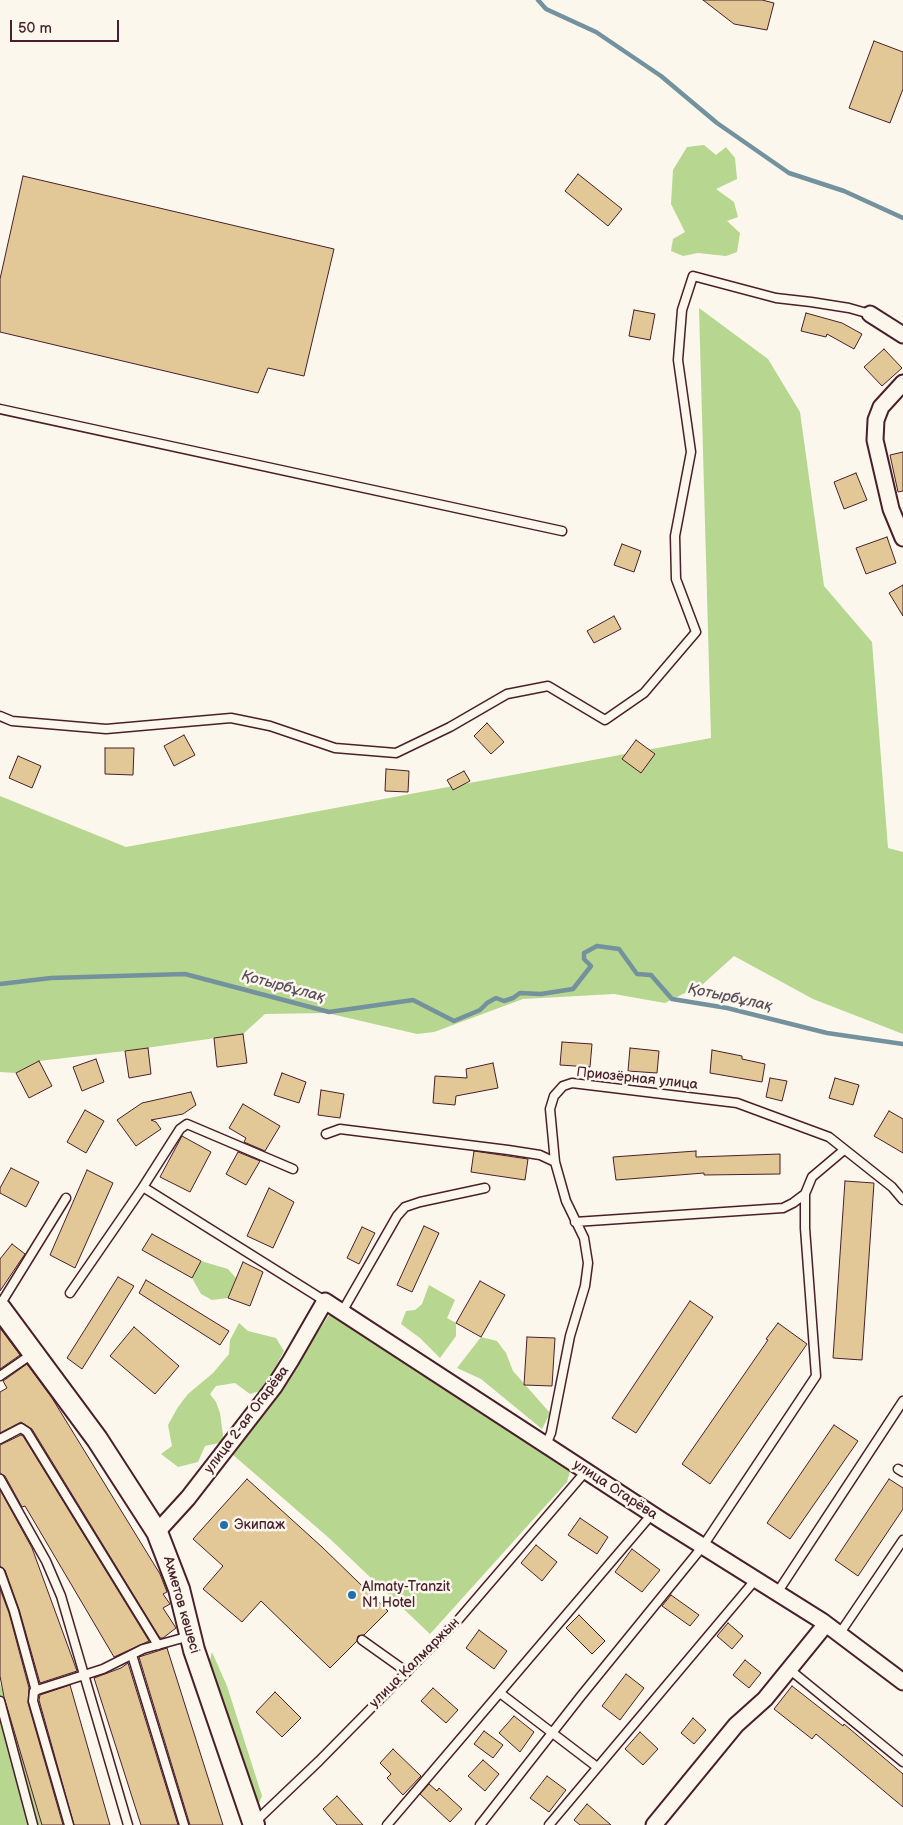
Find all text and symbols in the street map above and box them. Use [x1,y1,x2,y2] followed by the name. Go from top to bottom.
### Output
[12,10,121,42] scale bar
[18,19,52,38] text: 50 m
[239,967,327,1007] water label: Қотырбұлақ
[686,980,774,1016] water label: Қотырбұлақ
[575,1064,699,1094] street label: Приозёрная улица
[201,1363,293,1477] street label: улица 2-ая Огарёва
[570,1456,660,1524] street label: улица Огарёва
[234,1517,285,1533] place label: Экипаж
[218,1519,230,1531] marker: Экипаж
[159,1554,203,1656] street label: Ахметов көшесі
[362,1579,450,1611] place label: Almaty-Tranzit N1 Hotel
[346,1589,358,1601] marker: Almaty-Tranzit N1 Hotel
[366,1614,464,1712] street label: улица Калмаржын

